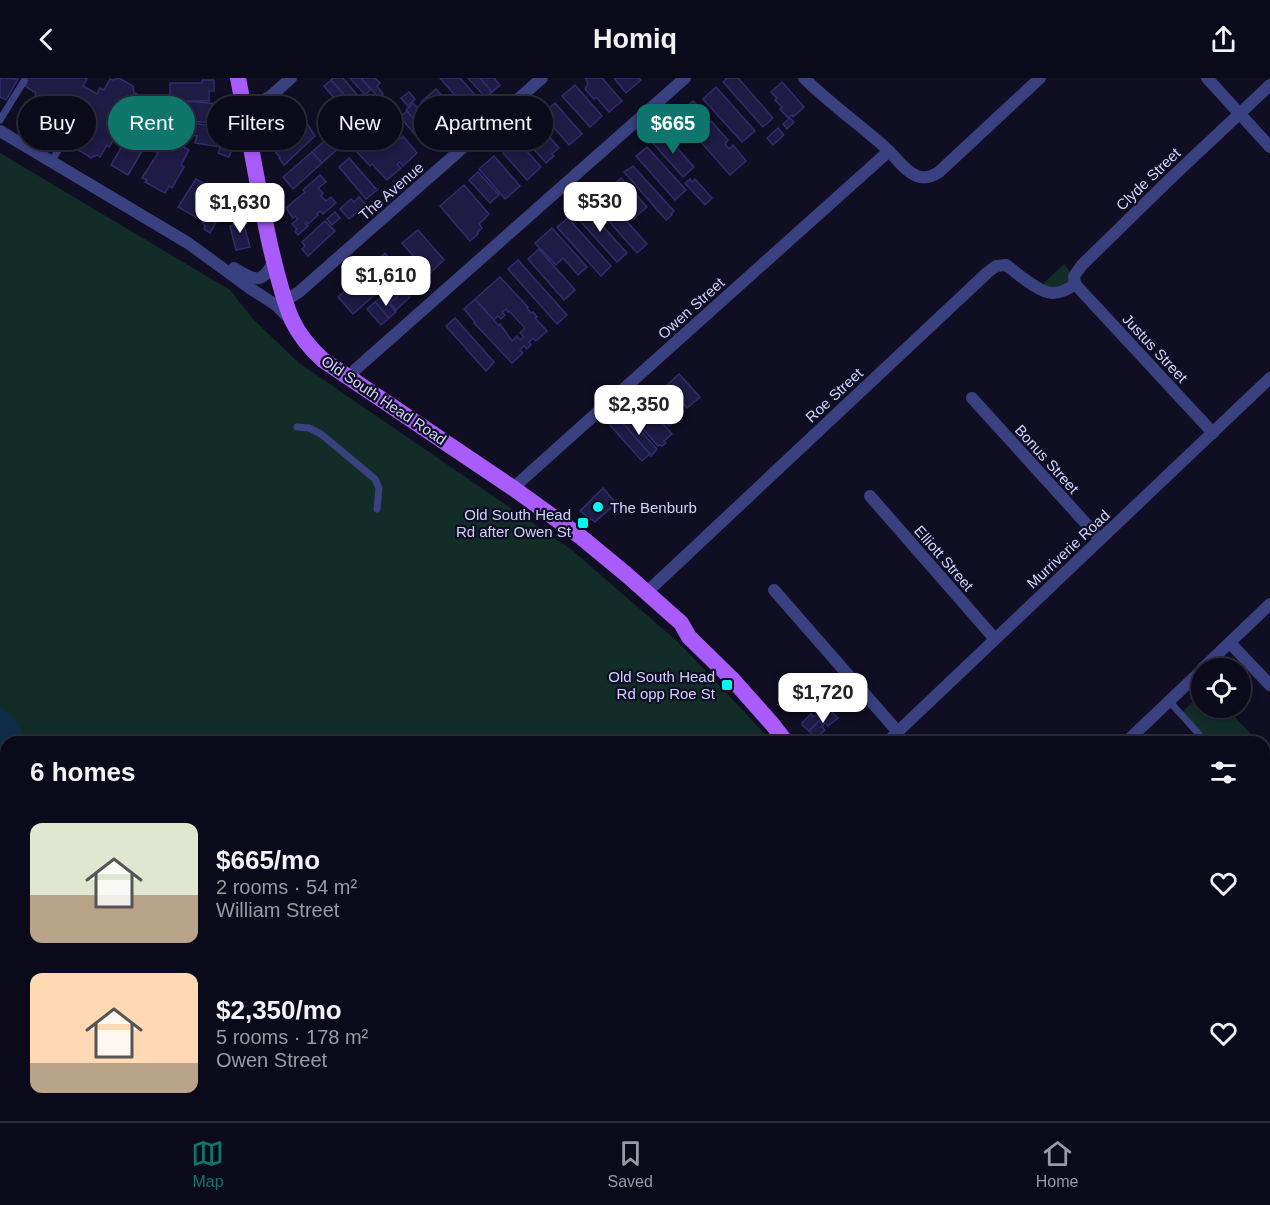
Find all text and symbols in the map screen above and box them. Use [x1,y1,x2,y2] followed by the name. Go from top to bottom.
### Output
[30,23,63,56] icon: back
[1207,23,1240,56] icon: share
[593,24,677,54] text: Homiq
[18,96,96,150] chip: Buy
[108,96,195,150] chip: Rent
[207,96,306,150] chip: Filters
[318,96,402,150] chip: New
[414,96,553,150] chip: Apartment
[637,104,709,155] pin: $665
[651,112,695,134] text: $665
[1112,144,1184,214] street label: Clyde Street
[355,158,427,224] street label: The Avenue
[564,182,636,233] pin: $530
[191,183,289,234] pin: $1,630
[578,190,622,212] text: $530
[209,191,271,213] text: $1,630
[337,256,435,307] pin: $1,610
[355,264,417,286] text: $1,610
[654,273,728,342] street label: Owen Street
[1119,310,1192,386] street label: Justus Street
[318,352,450,448] street label: Old South Head Road
[802,364,867,426] street label: Roe Street
[590,385,688,436] pin: $2,350
[608,393,670,415] text: $2,350
[1012,421,1083,498] street label: Bonus Street
[610,499,697,516] place label: The Benburb
[591,500,605,514] marker: The Benburb
[456,506,572,540] place label: Old South Head Rd after Owen St
[1023,506,1113,592] street label: Murriverie Road
[576,516,590,530] marker: Old South Head Rd after Owen St
[911,522,977,595] street label: Elliott Street
[1191,658,1251,718] map controls
[1191,658,1251,718] button: locate
[608,668,716,702] place label: Old South Head Rd opp Roe St
[774,673,872,724] pin: $1,720
[720,678,734,692] marker: Old South Head Rd opp Roe St
[792,681,854,703] text: $1,720
[1207,756,1240,789] icon: filters
[30,757,136,787] text: 6 homes
[216,845,320,875] text: $665/mo
[78,847,150,919] icon: home
[1207,867,1240,900] icon: heart
[216,876,357,898] text: 2 rooms · 54 m²
[216,899,339,921] text: William Street
[216,995,342,1025] text: $2,350/mo
[78,997,150,1069] icon: home
[1207,1017,1240,1050] icon: heart
[216,1026,368,1048] text: 5 rooms · 178 m²
[216,1049,327,1071] text: Owen Street
[191,1137,224,1191] tab: Map
[607,1137,653,1191] tab: Saved
[1036,1137,1078,1191] tab: Home

